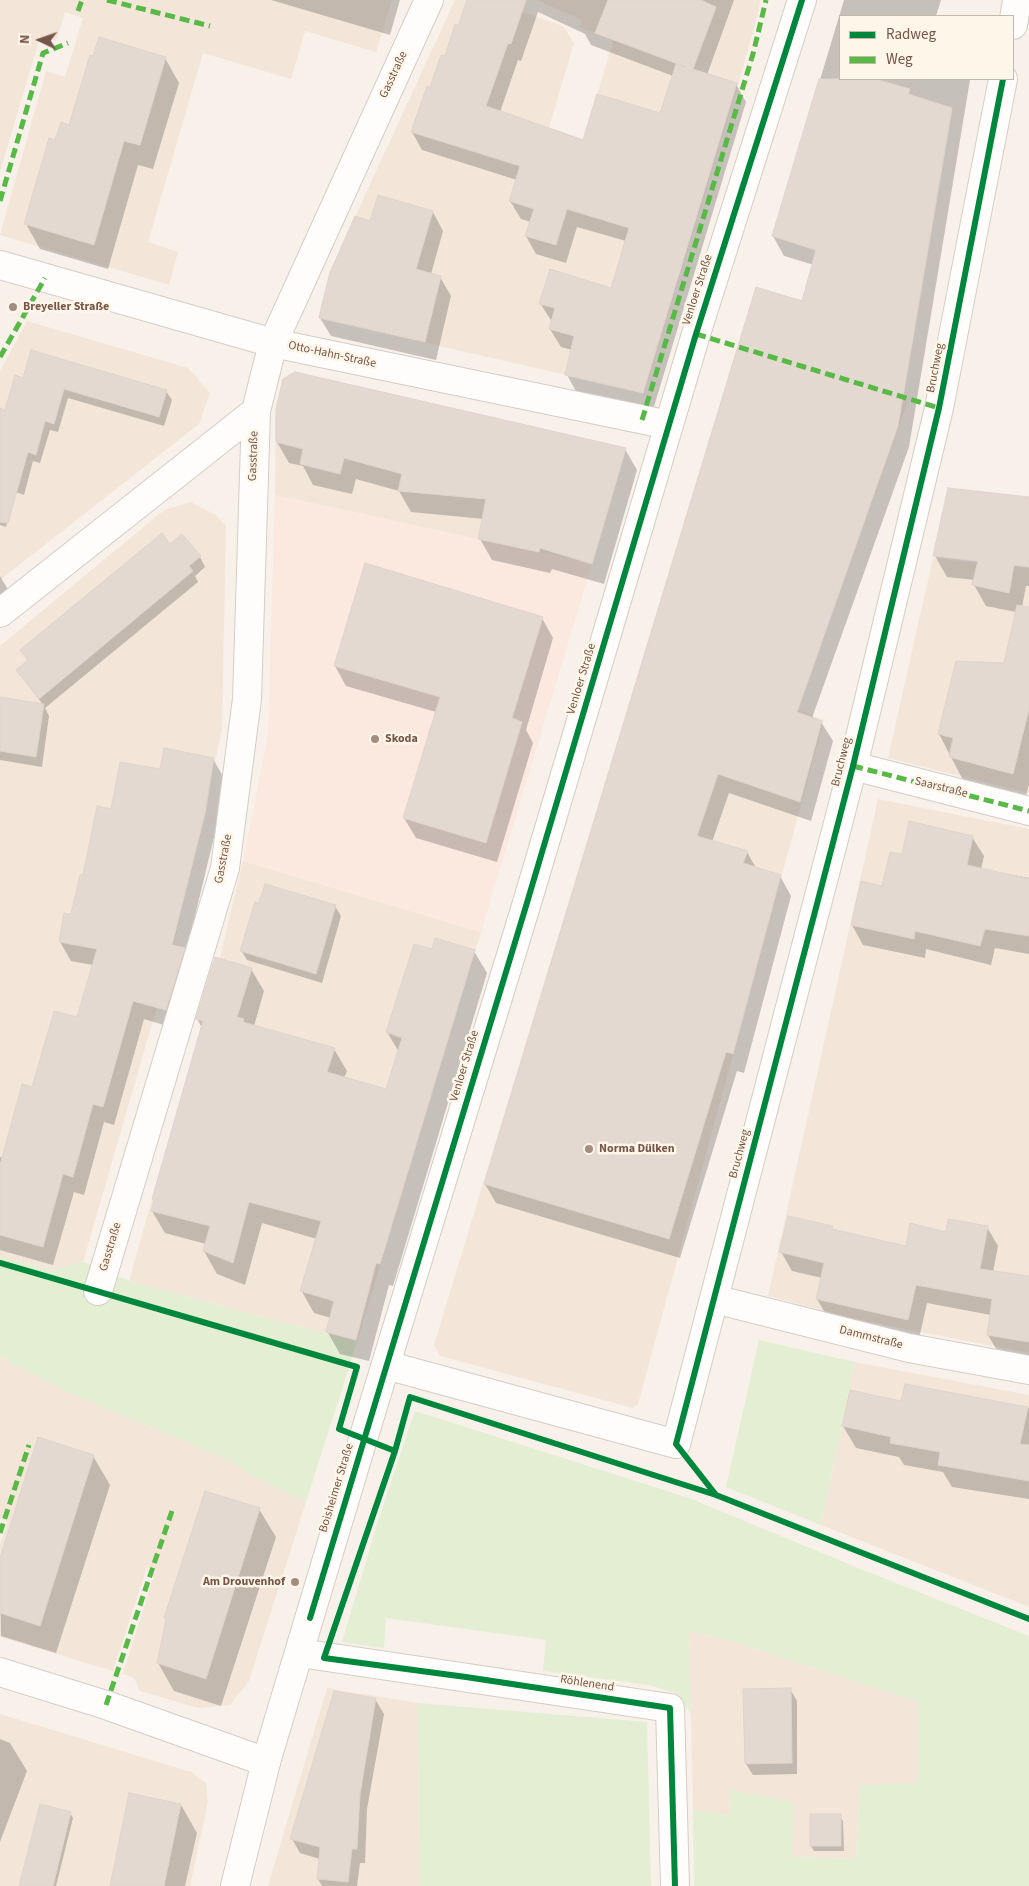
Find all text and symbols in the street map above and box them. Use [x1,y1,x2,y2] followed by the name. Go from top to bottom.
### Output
[15,15,65,65] north arrow
[839,15,1014,80] legend
[886,24,936,45] text: Radweg
[15,34,35,44] text: N
[377,49,411,101] street label: Gasstraße
[886,49,913,70] text: Weg
[680,253,716,327] street label: Venloer Straße
[23,300,109,314] place label: Breyeller Straße
[7,301,19,313] marker: Breyeller Straße
[287,339,377,371] street label: Otto-Hahn-Straße
[924,342,948,394] street label: Bruchweg
[246,431,262,481] street label: Gasstraße
[564,642,600,716] street label: Venloer Straße
[385,732,418,746] place label: Skoda
[369,733,381,745] marker: Skoda
[829,736,855,788] street label: Bruchweg
[913,774,969,802] street label: Saarstraße
[212,833,236,885] street label: Gasstraße
[447,1029,483,1103] street label: Venloer Straße
[727,1128,753,1180] street label: Bruchweg
[599,1142,675,1156] place label: Norma Dülken
[583,1143,595,1155] marker: Norma Dülken
[97,1221,125,1273] street label: Gasstraße
[838,1323,904,1353] street label: Dammstraße
[317,1442,357,1534] street label: Boisheimer Straße
[203,1575,285,1589] place label: Am Drouvenhof
[289,1576,301,1588] marker: Am Drouvenhof
[559,1673,615,1695] street label: Röhlenend

